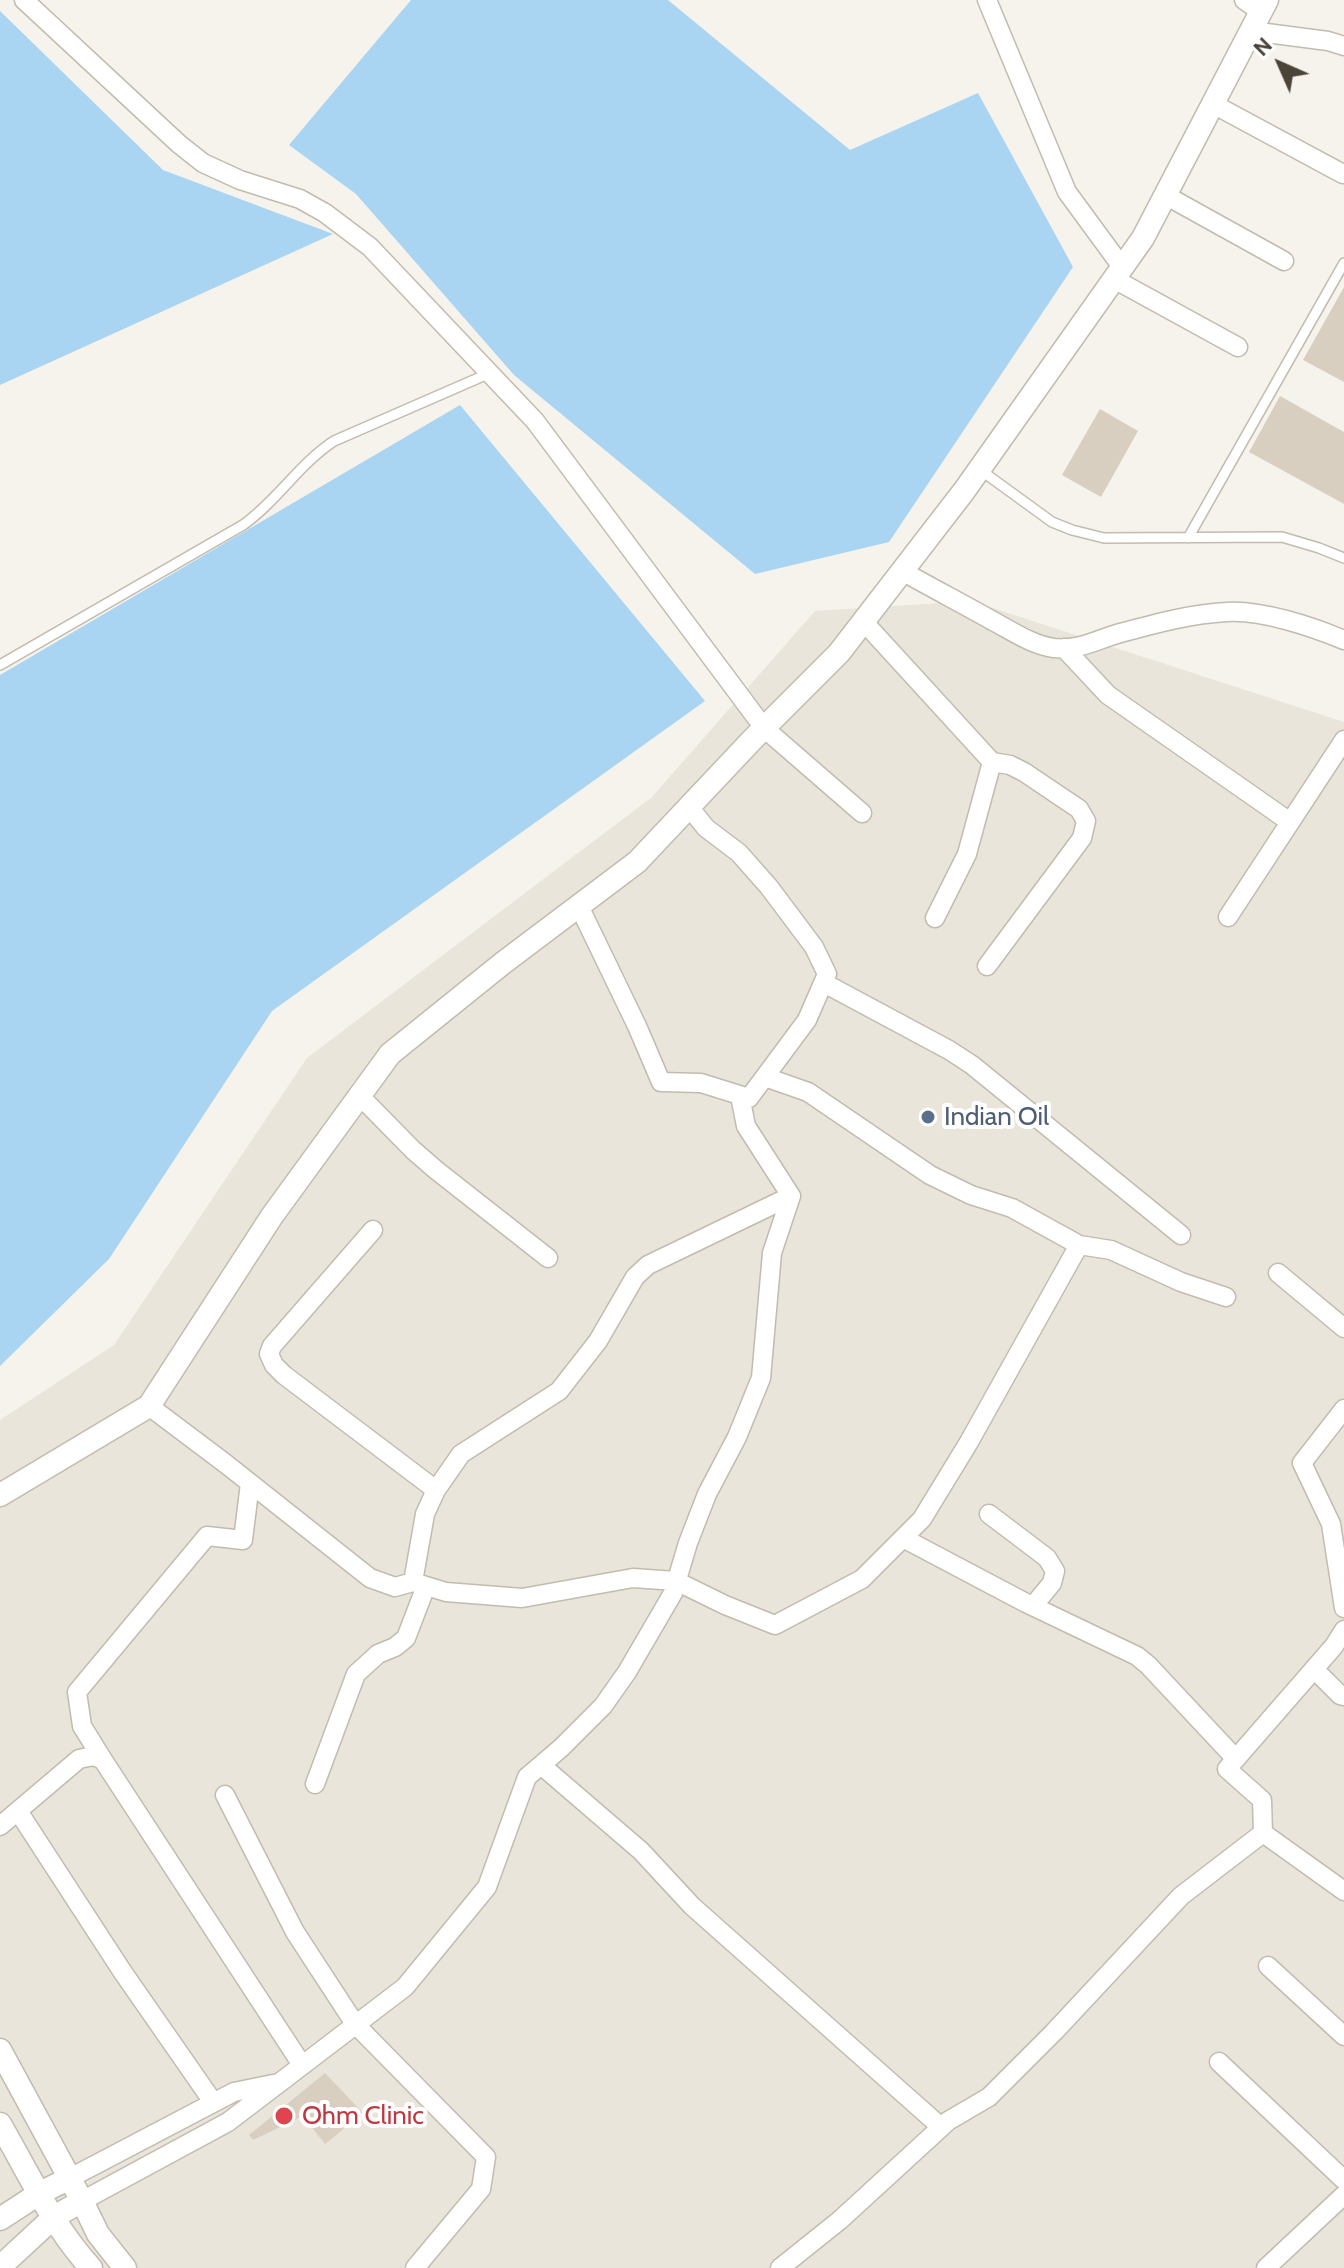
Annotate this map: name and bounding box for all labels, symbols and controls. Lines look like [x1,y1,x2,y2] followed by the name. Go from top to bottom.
[1240,24,1320,104] north arrow
[1248,32,1278,62] text: N
[944,1101,1049,1133] place label: Indian Oil
[919,1108,937,1126] marker: Indian Oil
[302,2100,424,2132] place label: Ohm Clinic
[273,2105,295,2127] marker: Ohm Clinic

